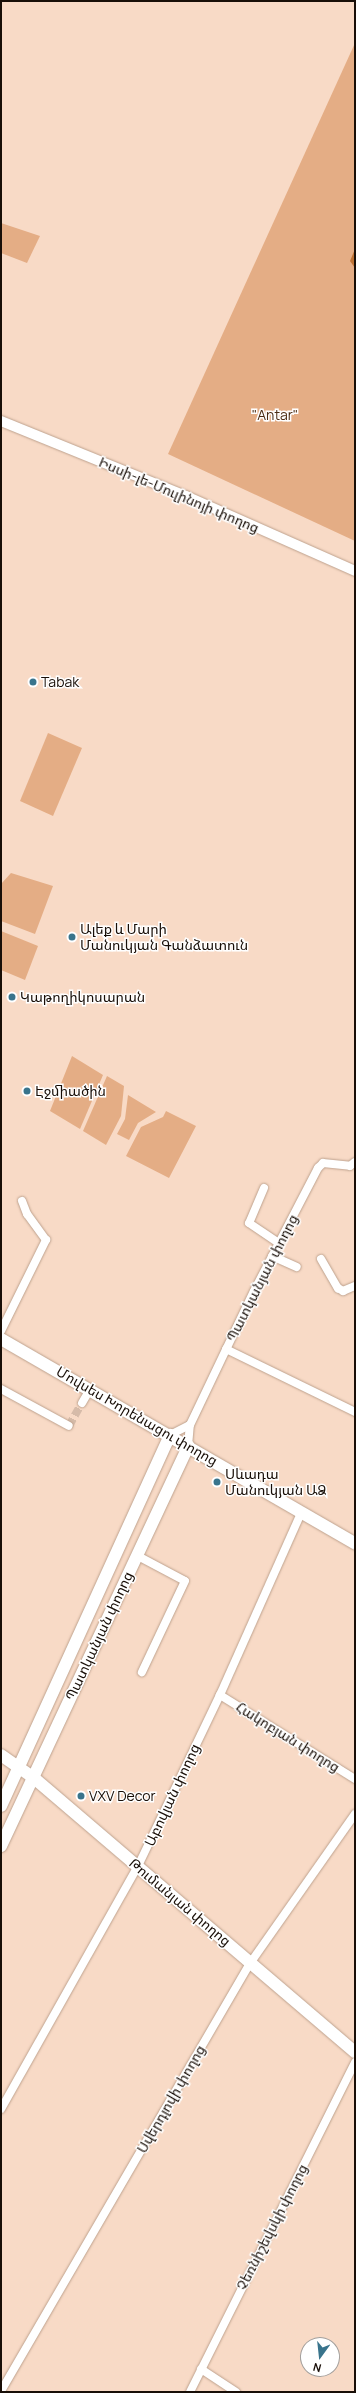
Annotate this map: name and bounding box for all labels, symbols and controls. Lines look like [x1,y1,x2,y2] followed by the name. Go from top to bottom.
[252,407,298,423] park label: "Antar"
[96,454,262,536] street label: Իսսի-լե-Մուլինոյի փողոց
[41,674,79,690] place label: Tabak
[28,677,38,687] marker: Tabak
[80,921,248,954] place label: Ալեք և Մարի Մանուկյան Գանձատուն
[67,932,77,942] marker: Ալեք և Մարի Մանուկյան Գանձատուն
[20,989,145,1005] place label: Կաթողիկոսարան
[7,992,17,1002] marker: Կաթողիկոսարան
[35,1083,106,1099] place label: Էջմիածին
[22,1086,32,1096] marker: Էջմիածին
[223,1212,301,1344] street label: Պատկանյան փողոց
[53,1363,221,1469] street label: Մովսես Խորենացու փողոց
[225,1466,327,1498] place label: Սևադա Մանուկյան ԱՁ
[212,1477,222,1487] marker: Սևադա Մանուկյան ԱՁ
[62,1569,136,1703] street label: Պատկանյան փողոց
[233,1698,343,1776] street label: Հակոբյան փողոց
[141,1741,203,1849] street label: Աբովյան փողոց
[89,1788,156,1804] place label: VXV Decor
[76,1791,86,1801] marker: VXV Decor
[126,1855,234,1949] street label: Թումանյան փողոց
[133,2042,209,2156] street label: Սվերդլովի փողոց
[233,2161,311,2293] street label: Չեռնիշեվսկի փողոց
[300,2337,340,2377] north arrow
[311,2360,323,2376] text: N

